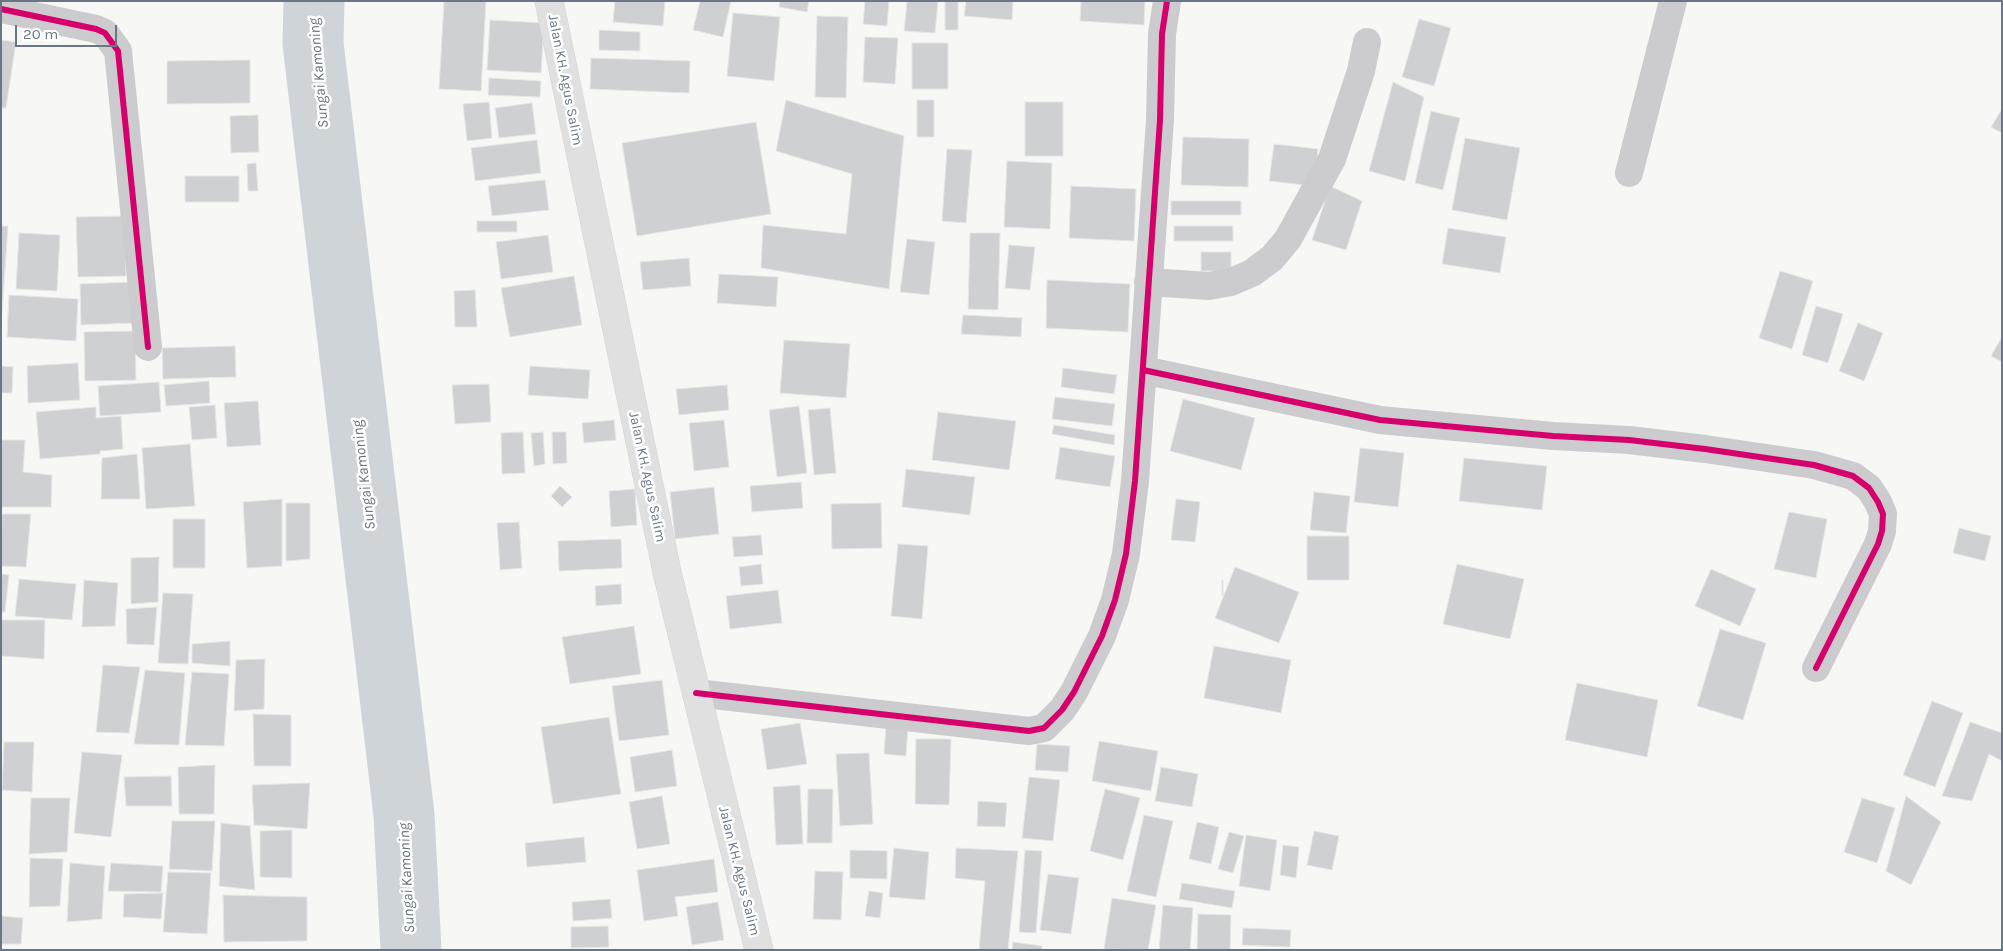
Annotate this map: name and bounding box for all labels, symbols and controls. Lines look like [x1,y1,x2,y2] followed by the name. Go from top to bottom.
[544,13,586,147] street label: Jalan KH. Agus Salim
[18,15,120,47] scale bar
[305,17,333,129] water label: Sungai Kamoning
[23,25,58,43] text: 20 m
[625,410,669,544] street label: Jalan KH. Agus Salim
[348,419,380,531] water label: Sungai Kamoning
[715,804,763,938] street label: Jalan KH. Agus Salim
[395,822,419,934] water label: Sungai Kamoning

